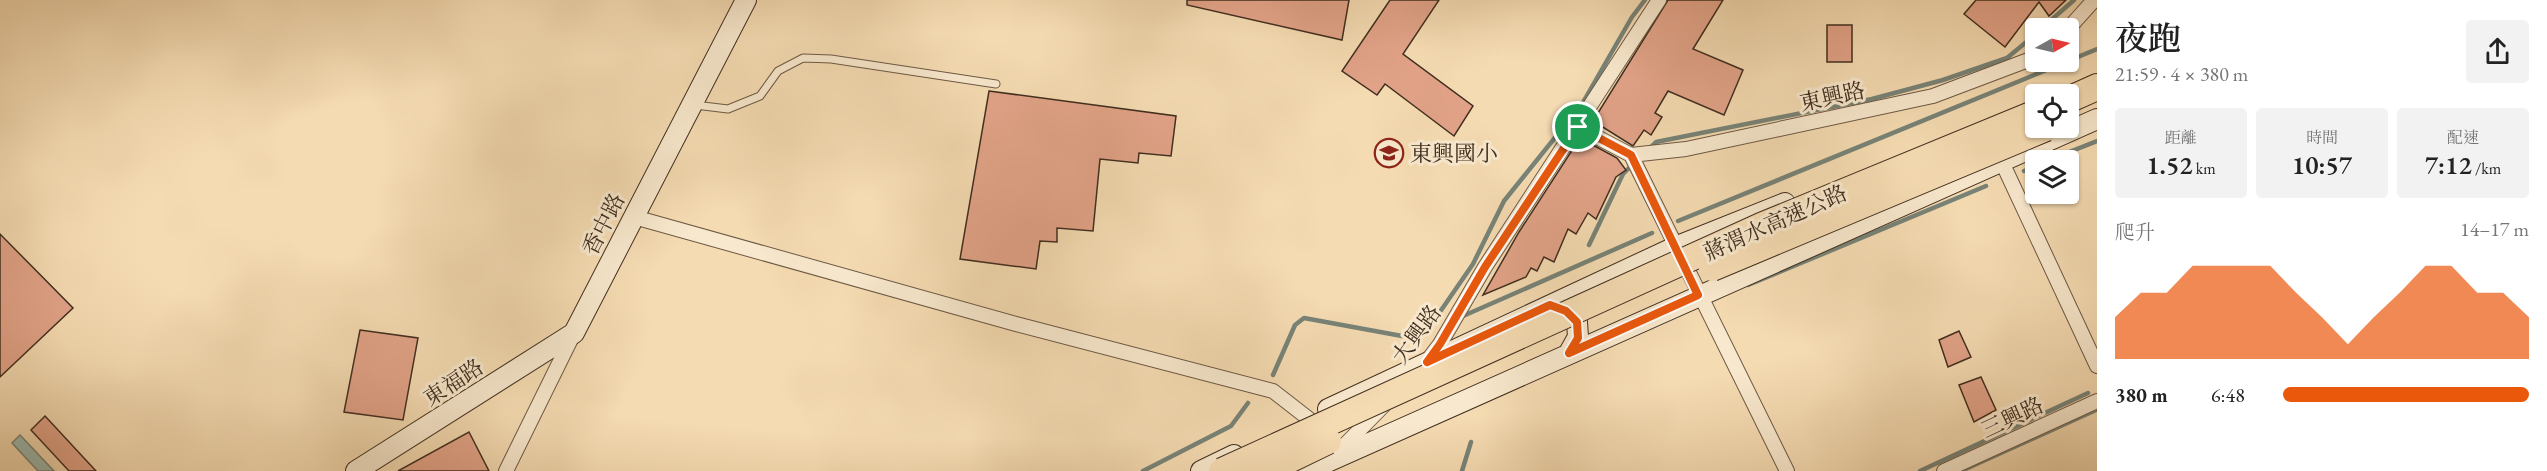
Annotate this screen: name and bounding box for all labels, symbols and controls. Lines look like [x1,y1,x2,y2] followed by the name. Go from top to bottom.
[2115,17,2181,60] text: 夜跑
[2025,18,2079,72] north arrow
[2025,18,2079,204] map controls
[2466,20,2529,83] button: share
[2115,61,2248,87] text: 21:59 · 4 × 380 m
[1797,75,1867,118] street label: 東興路
[2025,84,2079,138] button: locate
[1552,101,1603,152] pin
[1561,110,1594,143] icon: arrive
[2165,127,2197,148] text: 距離
[2306,127,2338,148] text: 時間
[2447,127,2479,148] text: 配速
[1373,137,1405,169] school or university icon: 東興國小
[1410,139,1498,168] place label: 東興國小
[2146,148,2193,182] text: 1.52
[2292,148,2352,182] text: 10:57
[2425,148,2472,182] text: 7:12
[2025,150,2079,204] button: layers
[2193,158,2216,179] text: km
[2472,158,2501,179] text: /km
[1699,178,1851,267] street label: 蔣渭水高速公路
[576,188,631,260] street label: 香中路
[2460,216,2529,242] text: 14–17 m
[2115,219,2155,245] text: 爬升
[1385,299,1448,370] street label: 大興路
[418,352,489,413] street label: 東福路
[2115,382,2168,408] text: 380 m
[2211,382,2245,408] text: 6:48
[1976,390,2048,445] street label: 三興路

